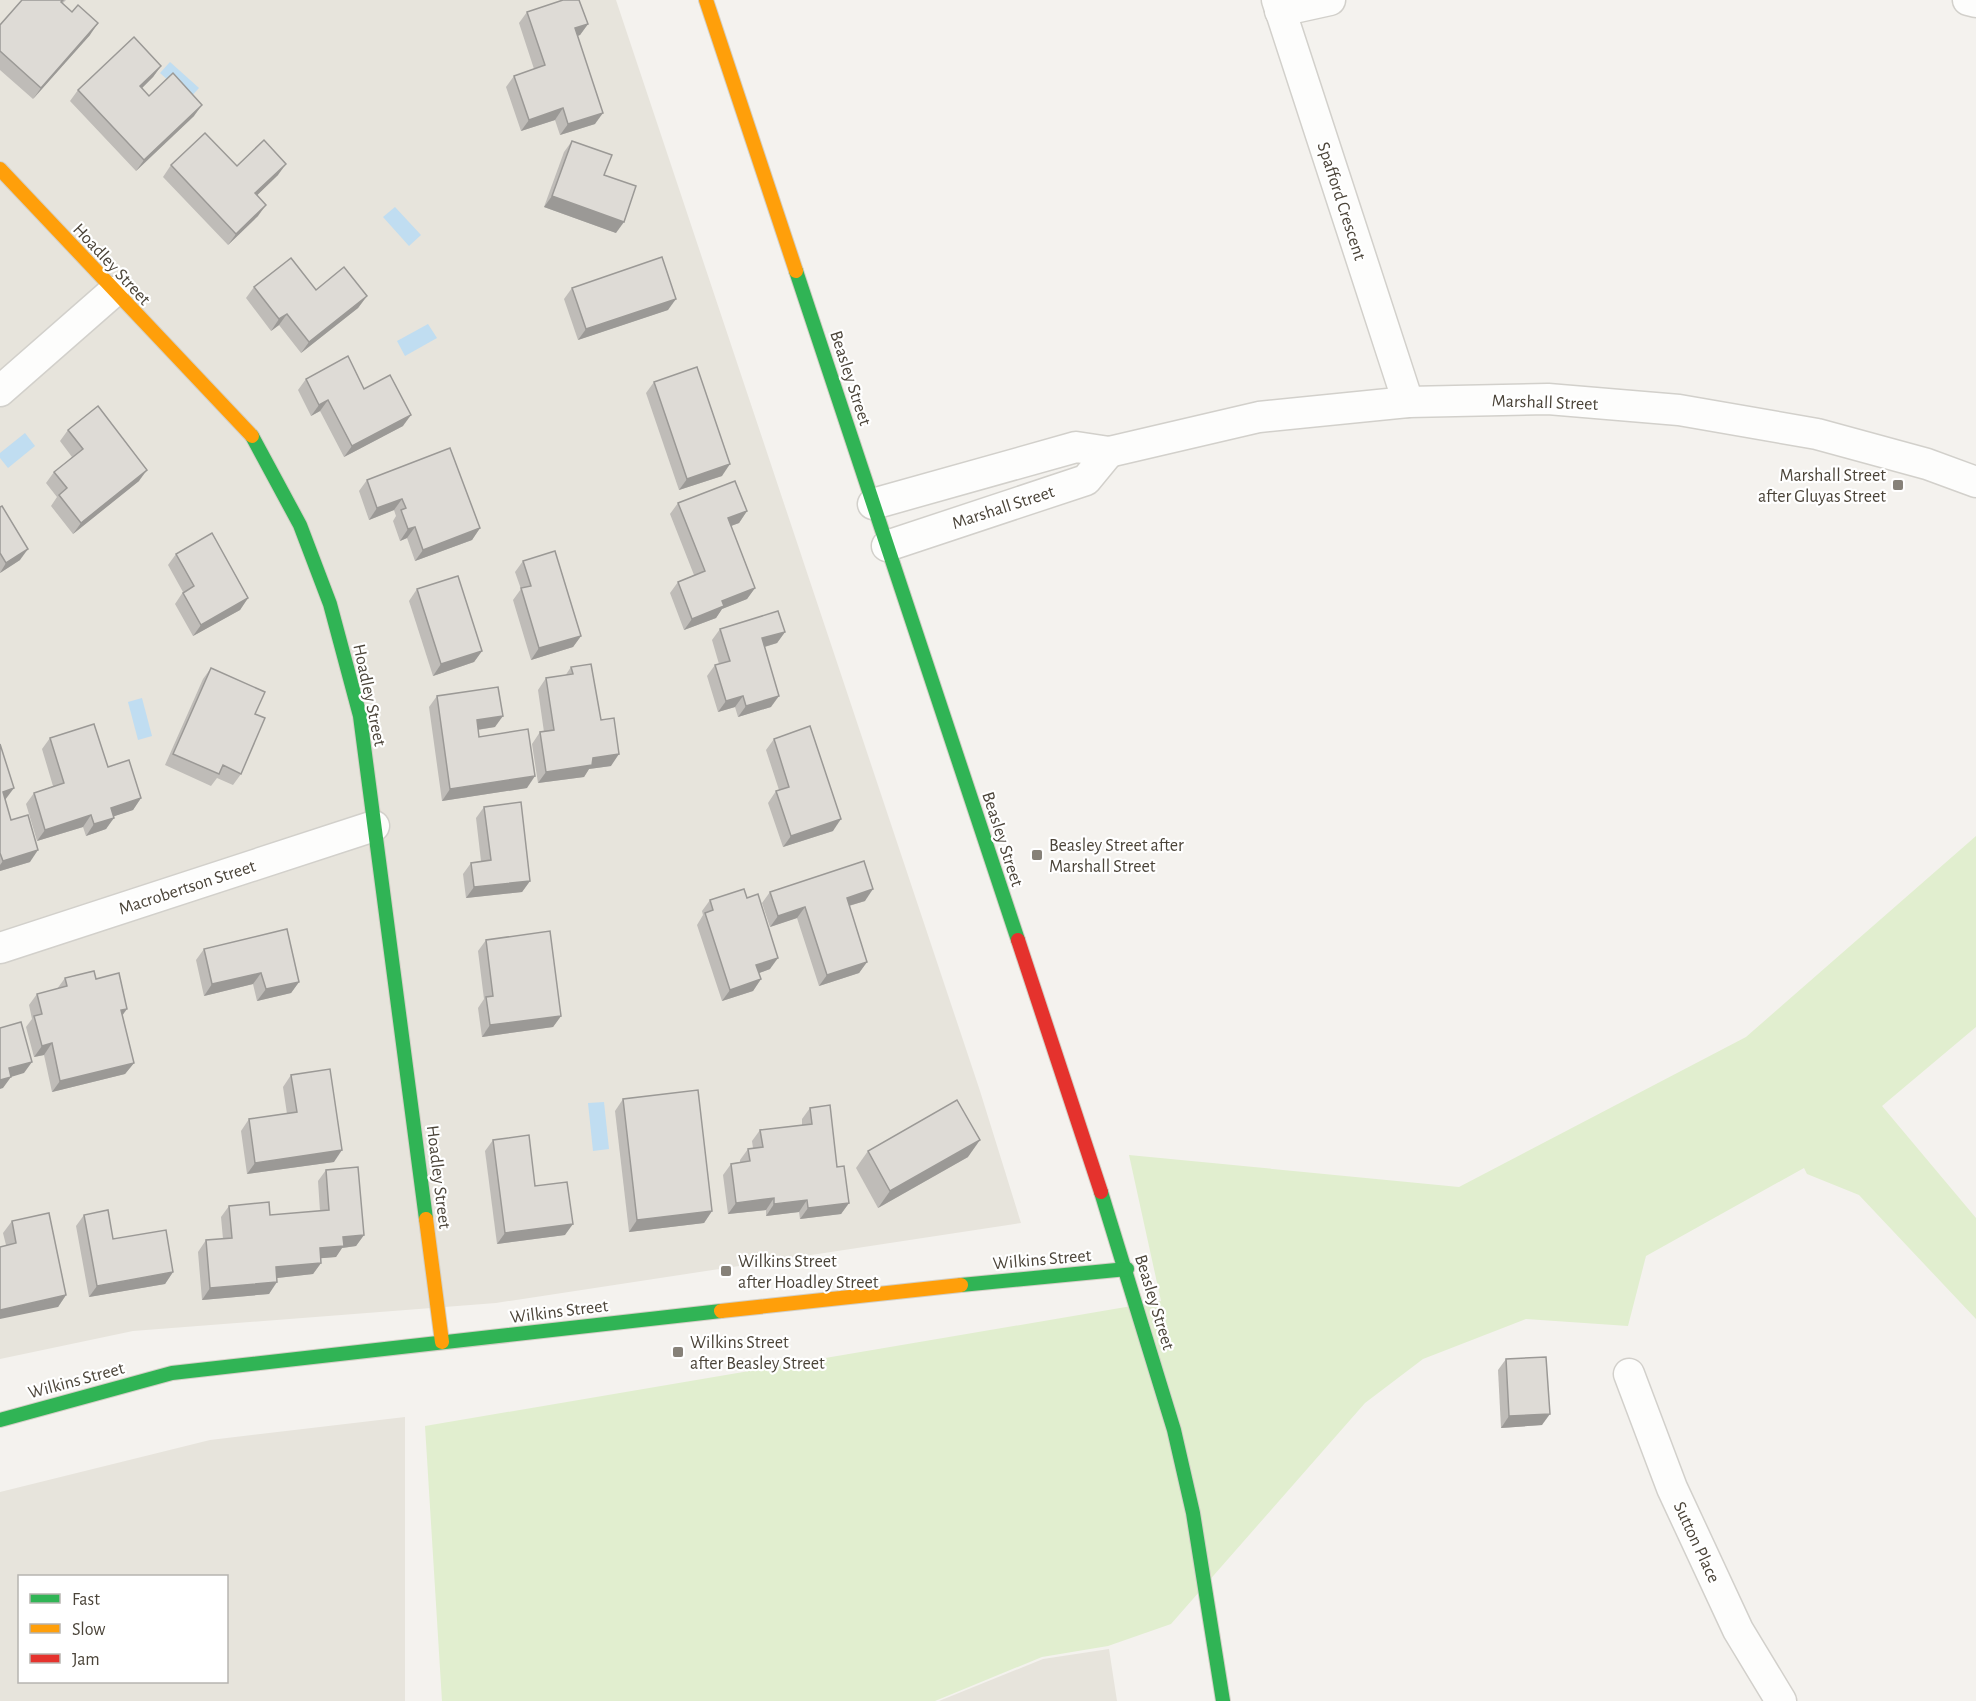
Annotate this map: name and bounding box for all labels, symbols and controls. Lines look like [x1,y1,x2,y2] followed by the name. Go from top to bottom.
[1313,140,1369,263] street label: Spafford Crescent
[69,220,154,309] street label: Hoadley Street
[826,329,874,428] street label: Beasley Street
[1491,392,1599,414] street label: Marshall Street
[1758,467,1886,506] place label: Marshall Street after Gluyas Street
[1891,478,1905,492] marker: Marshall Street after Gluyas Street
[950,483,1057,533] street label: Marshall Street
[349,642,389,748] street label: Hoadley Street
[978,790,1026,889] street label: Beasley Street
[1049,837,1184,876] place label: Beasley Street after Marshall Street
[1030,848,1044,862] marker: Beasley Street after Marshall Street
[117,857,258,919] street label: Macrobertson Street
[423,1124,453,1230] street label: Hoadley Street
[992,1247,1092,1273] street label: Wilkins Street
[738,1253,879,1292] place label: Wilkins Street after Hoadley Street
[1131,1253,1177,1352] street label: Beasley Street
[719,1264,733,1278] marker: Wilkins Street after Hoadley Street
[509,1297,609,1327] street label: Wilkins Street
[690,1334,825,1373] place label: Wilkins Street after Beasley Street
[671,1345,685,1359] marker: Wilkins Street after Beasley Street
[26,1359,127,1402] street label: Wilkins Street
[1670,1499,1723,1586] street label: Sutton Place
[18,1575,228,1683] legend
[72,1591,100,1609] text: Fast
[72,1621,105,1639] text: Slow
[72,1651,100,1669] text: Jam

